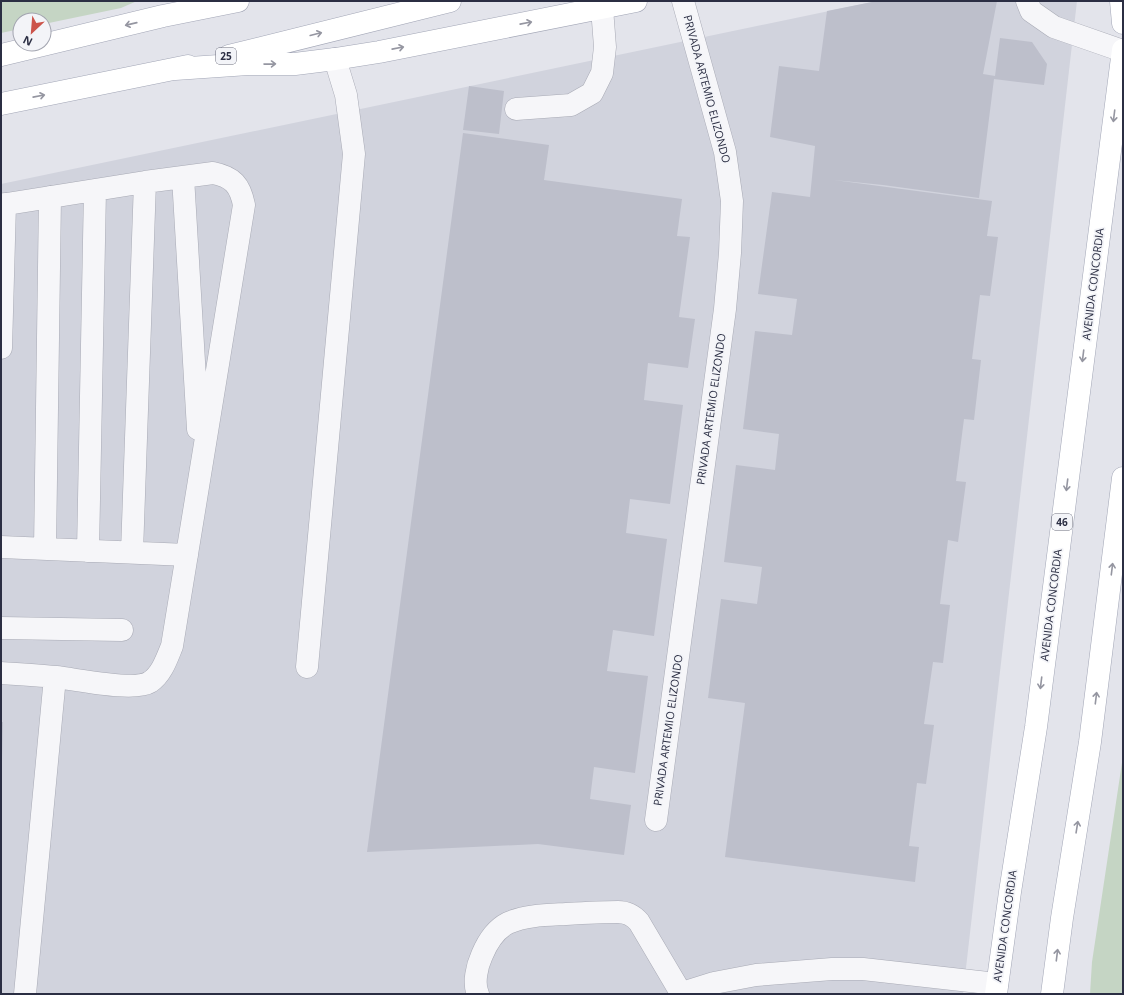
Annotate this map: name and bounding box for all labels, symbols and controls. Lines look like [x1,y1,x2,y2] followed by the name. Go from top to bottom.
[12,12,52,52] north arrow
[680,13,734,165] street label: PRIVADA ARTEMIO ELIZONDO
[519,18,532,26] one-way arrow
[125,21,138,28] one-way arrow
[309,30,322,37] one-way arrow
[20,33,35,50] text: N
[391,44,404,52] one-way arrow
[216,48,236,64] road number: 25
[263,60,276,68] one-way arrow
[32,92,45,100] one-way arrow
[1110,109,1118,122] one-way arrow
[1078,227,1107,341] street label: AVENIDA CONCORDIA
[692,332,729,486] street label: PRIVADA ARTEMIO ELIZONDO
[1079,349,1087,362] one-way arrow
[1063,478,1071,491] one-way arrow
[1052,514,1072,530] road number: 46
[1036,548,1065,662] street label: AVENIDA CONCORDIA
[1108,563,1116,576] one-way arrow
[649,653,686,807] street label: PRIVADA ARTEMIO ELIZONDO
[1038,676,1045,689] one-way arrow
[1092,692,1100,705] one-way arrow
[1073,821,1081,834] one-way arrow
[989,869,1020,983] street label: AVENIDA CONCORDIA
[1053,949,1061,962] one-way arrow

